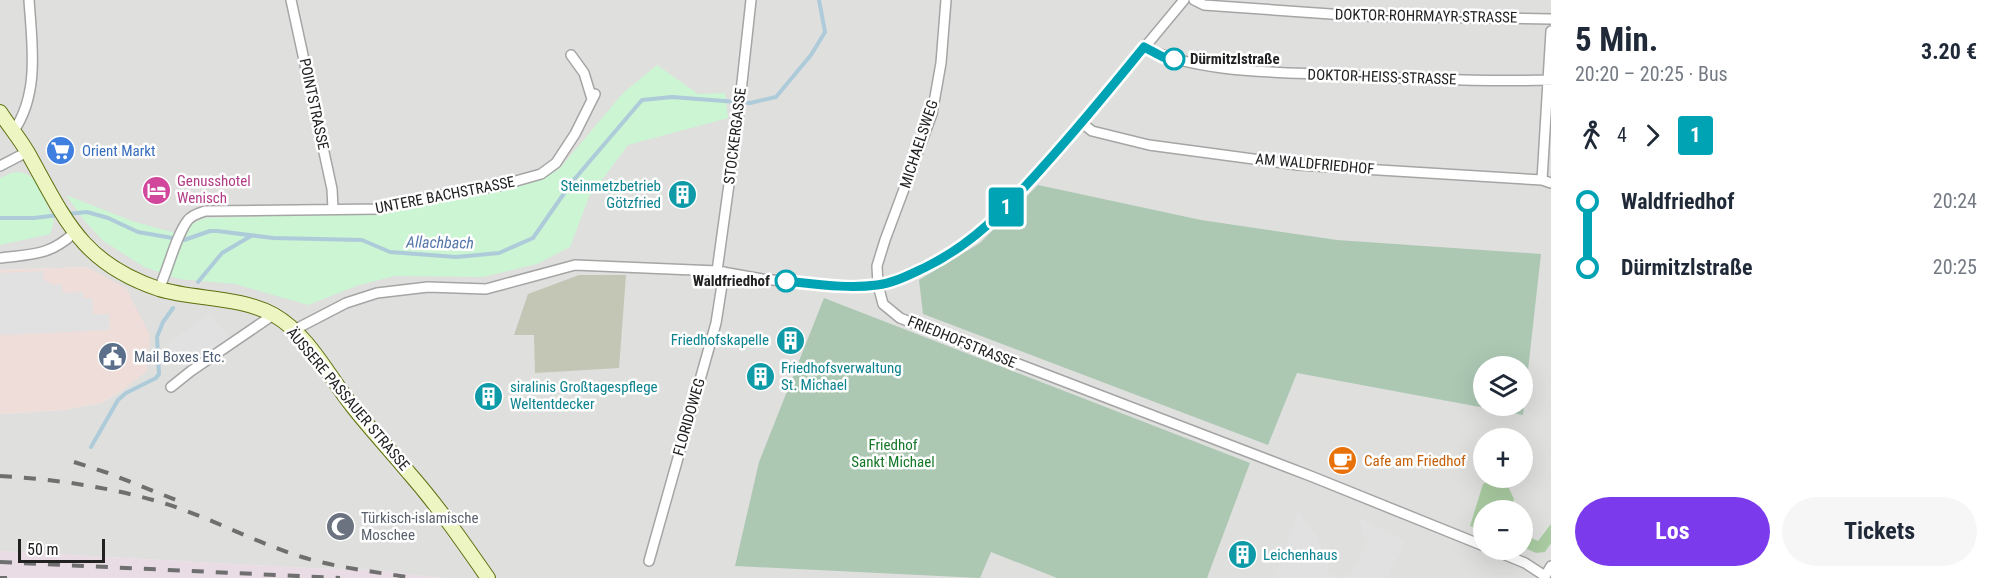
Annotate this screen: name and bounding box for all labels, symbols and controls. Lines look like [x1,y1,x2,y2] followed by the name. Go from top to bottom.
[1335,5,1517,27] street label: DOKTOR-ROHRMAYR-STRASSE
[1575,20,1658,59] text: 5 Min.
[1921,39,1977,64] text: 3.20 €
[1163,48,1185,70] marker: Dürmitzlstraße
[1190,50,1280,68] place label: Dürmitzlstraße
[296,57,332,151] street label: POINTSTRASSE
[1575,62,1728,86] text: 20:20 – 20:25 · Bus
[1307,65,1457,89] street label: DOKTOR-HEISS-STRASSE
[720,87,750,185] street label: STOCKERGASSE
[896,98,942,190] street label: MICHAELSWEG
[1575,119,1608,152] icon: walk
[1636,119,1669,152] icon: forward
[1617,123,1627,147] text: 4
[1690,123,1701,147] text: 1
[45,135,77,167] supermarket icon: Orient Markt
[82,142,156,160] place label: Orient Markt
[1255,150,1375,178] street label: AM WALDFRIEDHOF
[177,172,251,207] place label: Genusshotel Wenisch
[374,173,516,217] street label: UNTERE BACHSTRASSE
[140,174,172,206] hotel icon: Genusshotel Wenisch
[560,177,661,212] place label: Steinmetzbetrieb Götzfried
[666,179,698,211] building icon: Steinmetzbetrieb Götzfried
[986,188,1026,226] line badge: 1
[1621,189,1734,214] text: Waldfriedhof
[1933,189,1977,213] text: 20:24
[1001,195,1011,219] text: 1
[405,232,474,253] water label: Allachbach
[1621,255,1753,280] text: Dürmitzlstraße
[1933,255,1977,279] text: 20:25
[775,270,797,292] marker: Waldfriedhof
[693,272,770,290] place label: Waldfriedhof
[905,312,1019,372] street label: FRIEDHOFSTRASSE
[283,324,413,474] street label: ÄUSSERE PASSAUER STRASSE
[774,324,806,356] building icon: Friedhofskapelle
[671,331,769,349] place label: Friedhofskapelle
[97,341,129,373] public building icon: Mail Boxes Etc.
[134,348,225,366] place label: Mail Boxes Etc.
[1473,356,1533,560] map controls
[1473,356,1533,416] button: layers
[781,359,902,394] place label: Friedhofsverwaltung St. Michael
[744,361,776,393] building icon: Friedhofsverwaltung St. Michael
[669,376,709,458] street label: FLORIDOWEG
[510,378,658,413] place label: siralinis Großtagespflege Weltentdecker
[473,380,505,412] building icon: siralinis Großtagespflege Weltentdecker
[1473,428,1533,488] button: +
[851,436,935,471] park label: Friedhof Sankt Michael
[1327,445,1359,477] cafe icon: Cafe am Friedhof
[1364,452,1466,470] place label: Cafe am Friedhof
[1575,497,1770,566] button: Los
[1782,497,1977,566] button: Tickets
[1473,500,1533,560] button: −
[361,509,479,544] place label: Türkisch-islamische Moschee
[324,511,356,543] mosque icon: Türkisch-islamische Moschee
[18,536,105,564] scale bar
[1226,539,1258,571] building icon: Leichenhaus
[27,540,59,559] text: 50 m
[1263,546,1338,564] place label: Leichenhaus

